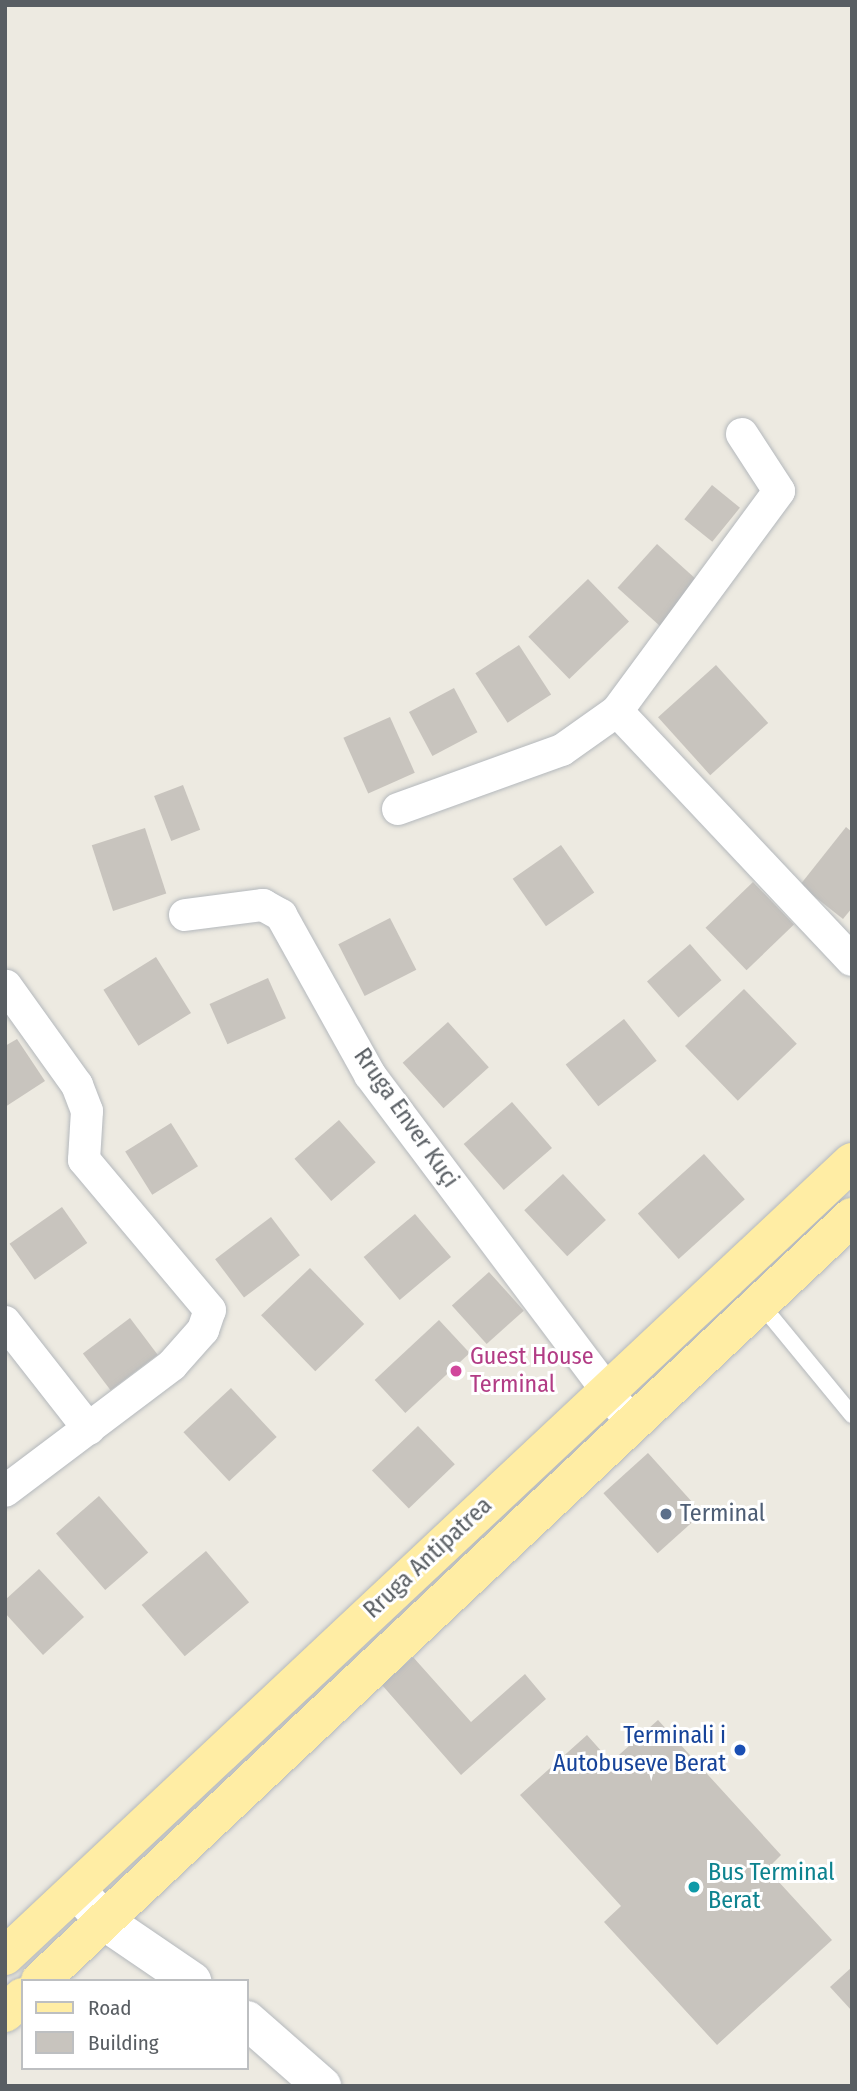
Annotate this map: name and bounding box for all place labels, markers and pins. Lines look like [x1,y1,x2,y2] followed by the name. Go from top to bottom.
[470,1343,594,1399] place label: Guest House Terminal
[448,1363,464,1379] marker: Guest House Terminal
[680,1500,765,1528] place label: Terminal
[658,1506,674,1522] marker: Terminal
[553,1722,726,1778] place label: Terminali i Autobuseve Berat
[732,1742,748,1758] marker: Terminali i Autobuseve Berat
[708,1859,835,1915] place label: Bus Terminal Berat
[686,1879,702,1895] marker: Bus Terminal Berat

